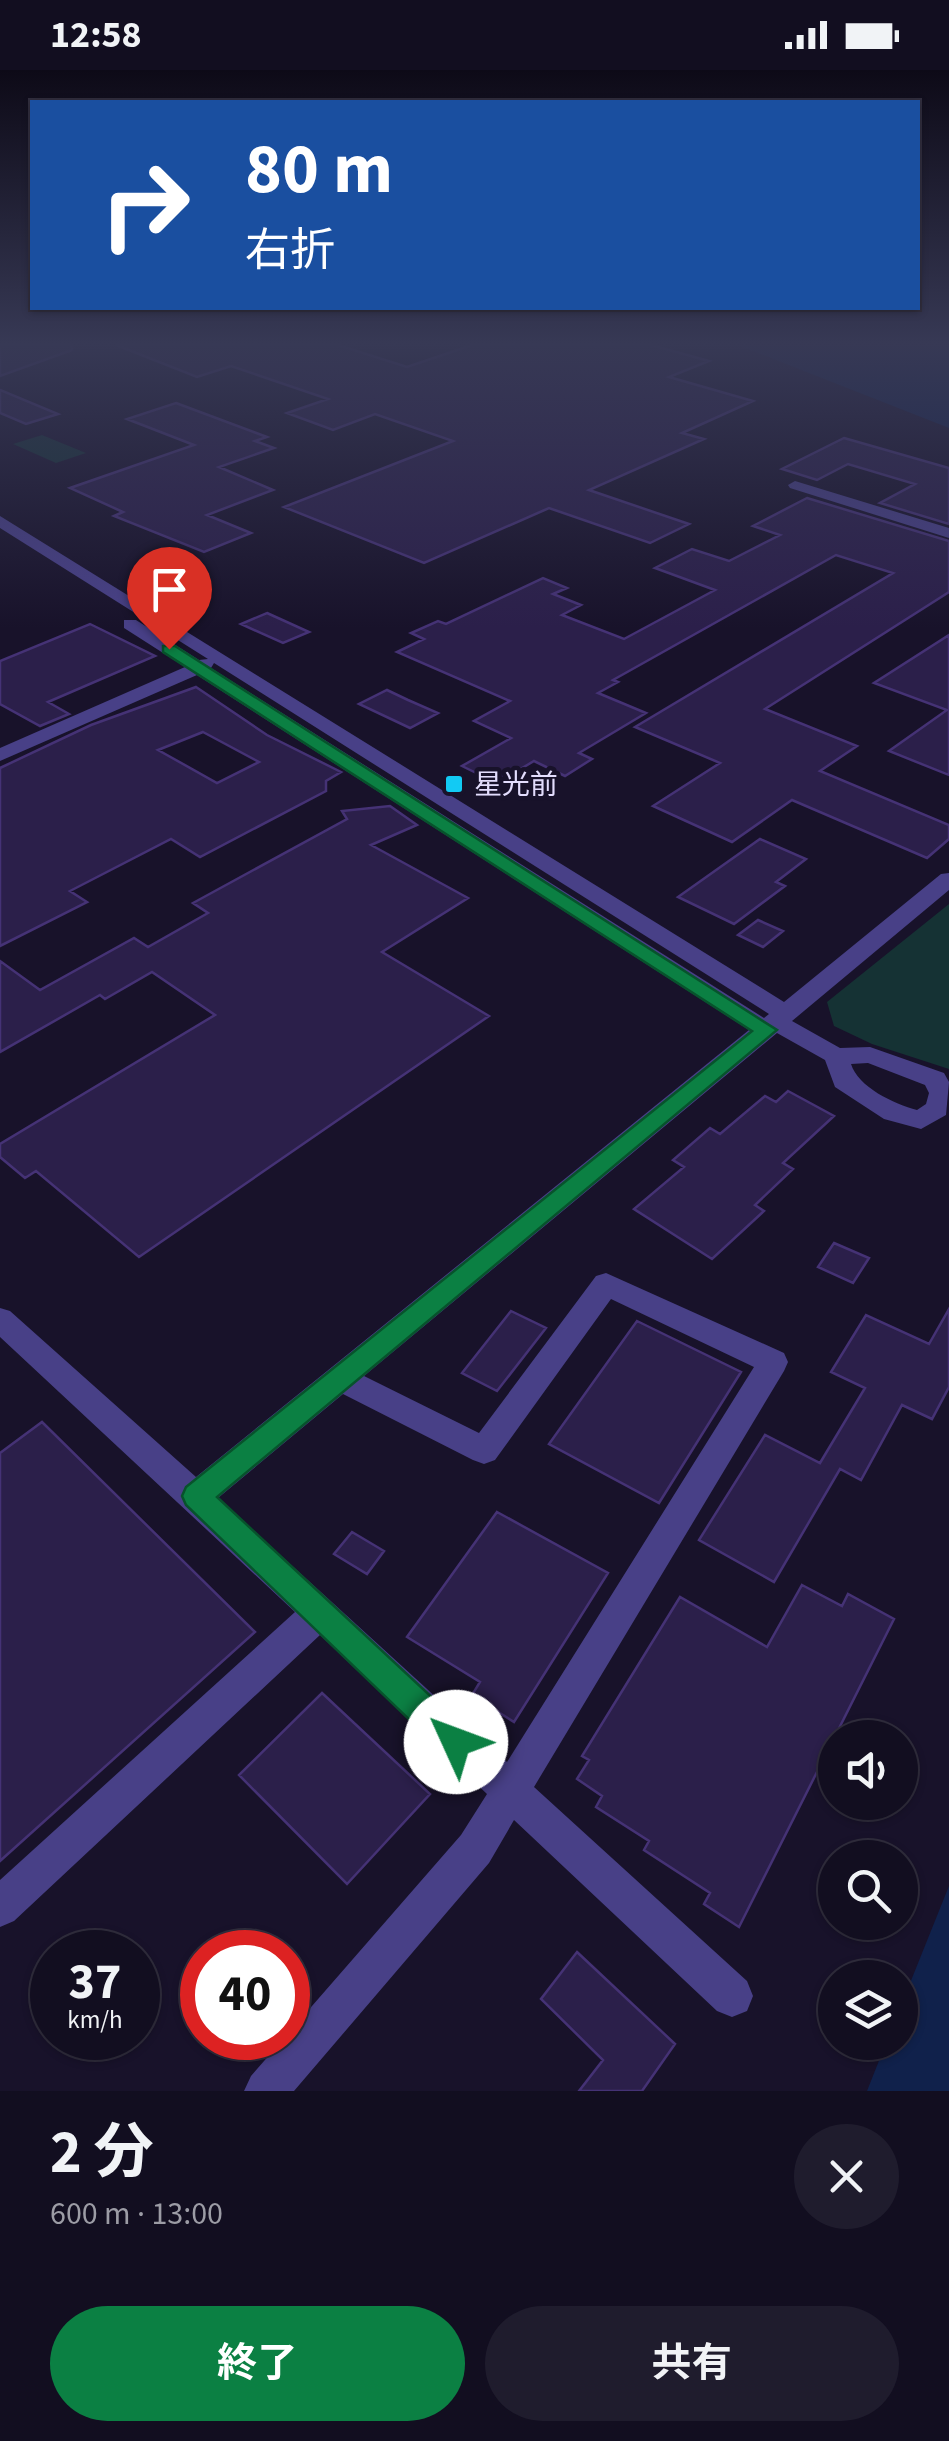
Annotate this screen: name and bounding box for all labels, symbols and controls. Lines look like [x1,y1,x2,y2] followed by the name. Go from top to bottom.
[50,8,142,62] text: 12:58
[245,120,393,220] text: 80 m
[80,140,210,270] icon: right
[245,219,335,283] text: 右折
[127,547,212,650] pin
[142,562,197,617] icon: arrive
[474,765,558,805] place label: 星光前
[443,773,465,795] marker: 星光前
[404,1690,508,1794] position arrow
[818,1720,918,2060] map controls
[818,1720,918,1820] button: sound
[818,1840,918,1940] button: search
[180,1930,310,2060] speed limit sign: 40
[69,1947,121,2018] text: 37
[818,1960,918,2060] button: layers
[67,2002,123,2038] text: km/h
[50,2111,154,2196] text: 2 分
[794,2124,899,2229] button: close
[50,2191,223,2237] text: 600 m · 13:00
[50,2306,465,2421] button: 終了
[485,2306,899,2421] button: 共有

